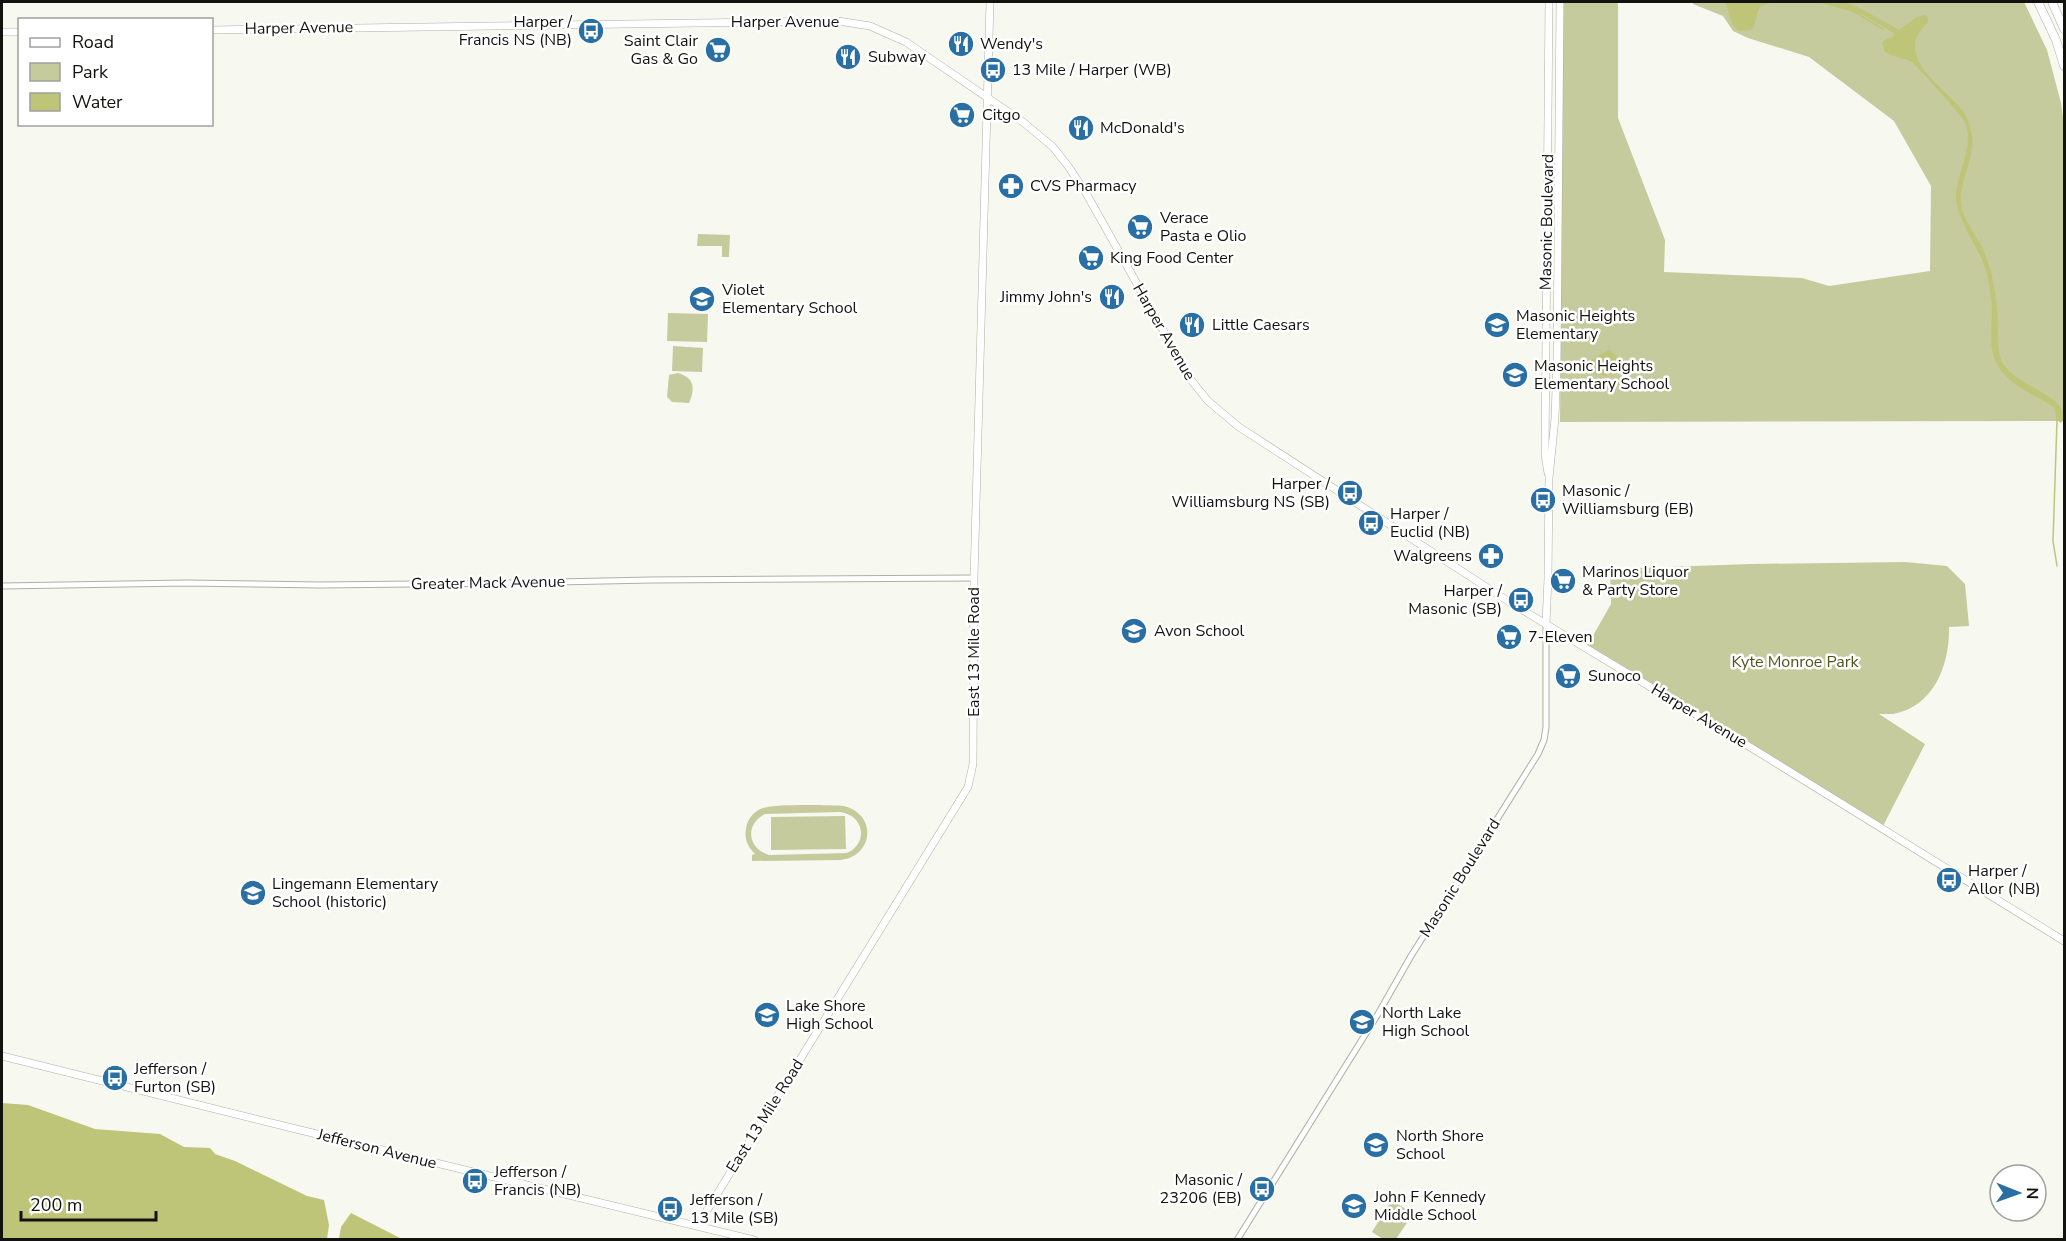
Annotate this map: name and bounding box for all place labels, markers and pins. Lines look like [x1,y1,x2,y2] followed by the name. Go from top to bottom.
[459,11,572,51] place label: Harper / Francis NS (NB)
[576,16,606,46] bus stop icon: Harper / Francis NS (NB)
[946,29,976,59] restaurant icon: Wendy's
[624,30,698,70] place label: Saint Clair Gas & Go
[980,33,1043,55] place label: Wendy's
[703,35,733,65] supermarket icon: Saint Clair Gas & Go
[833,42,863,72] restaurant icon: Subway
[868,46,927,68] place label: Subway
[978,55,1008,85] bus stop icon: 13 Mile / Harper (WB)
[1012,59,1172,81] place label: 13 Mile / Harper (WB)
[947,100,977,130] supermarket icon: Citgo
[982,104,1020,126] place label: Citgo
[1066,113,1096,143] restaurant icon: McDonald's
[1100,117,1185,139] place label: McDonald's
[996,171,1026,201] pharmacy icon: CVS Pharmacy
[1030,175,1137,197] place label: CVS Pharmacy
[1159,207,1246,247] place label: Verace Pasta e Olio
[1125,212,1155,242] supermarket icon: Verace Pasta e Olio
[1076,243,1106,273] supermarket icon: King Food Center
[1110,247,1234,269] place label: King Food Center
[721,279,858,319] place label: Violet Elementary School
[1097,282,1127,312] restaurant icon: Jimmy John's
[687,284,717,314] school or university icon: Violet Elementary School
[999,286,1092,308] place label: Jimmy John's
[1516,305,1635,345] place label: Masonic Heights Elementary
[1177,310,1207,340] restaurant icon: Little Caesars
[1482,310,1512,340] school or university icon: Masonic Heights Elementary
[1212,314,1310,336] place label: Little Caesars
[1534,355,1670,395] place label: Masonic Heights Elementary School
[1500,360,1530,390] school or university icon: Masonic Heights Elementary School
[1172,473,1330,513] place label: Harper / Williamsburg NS (SB)
[1335,478,1365,508] bus stop icon: Harper / Williamsburg NS (SB)
[1562,480,1694,520] place label: Masonic / Williamsburg (EB)
[1528,485,1558,515] bus stop icon: Masonic / Williamsburg (EB)
[1390,503,1470,543] place label: Harper / Euclid (NB)
[1356,508,1386,538] bus stop icon: Harper / Euclid (NB)
[1476,541,1506,571] pharmacy icon: Walgreens
[1393,545,1472,567] place label: Walgreens
[1582,561,1689,601] place label: Marinos Liquor & Party Store
[1548,566,1578,596] supermarket icon: Marinos Liquor & Party Store
[1408,580,1502,620] place label: Harper / Masonic (SB)
[1506,585,1536,615] bus stop icon: Harper / Masonic (SB)
[1119,616,1149,646] school or university icon: Avon School
[1154,620,1245,642] place label: Avon School
[1494,622,1524,652] supermarket icon: 7-Eleven
[1528,626,1593,648] place label: 7-Eleven
[1553,661,1583,691] supermarket icon: Sunoco
[1588,665,1641,687] place label: Sunoco
[1968,860,2041,900] place label: Harper / Allor (NB)
[1934,865,1964,895] bus stop icon: Harper / Allor (NB)
[272,873,439,913] place label: Lingemann Elementary School (historic)
[238,878,268,908] school or university icon: Lingemann Elementary School (historic)
[786,995,874,1035] place label: Lake Shore High School
[752,1000,782,1030] school or university icon: Lake Shore High School
[1382,1002,1470,1042] place label: North Lake High School
[1347,1007,1377,1037] school or university icon: North Lake High School
[133,1058,216,1098] place label: Jefferson / Furton (SB)
[100,1063,130,1093] bus stop icon: Jefferson / Furton (SB)
[1396,1125,1484,1165] place label: North Shore School
[1361,1130,1391,1160] school or university icon: North Shore School
[493,1161,582,1201] place label: Jefferson / Francis (NB)
[460,1166,490,1196] bus stop icon: Jefferson / Francis (NB)
[1160,1169,1242,1209] place label: Masonic / 23206 (EB)
[1247,1174,1277,1204] bus stop icon: Masonic / 23206 (EB)
[1373,1186,1487,1226] place label: John F Kennedy Middle School
[689,1189,779,1229] place label: Jefferson / 13 Mile (SB)
[1339,1191,1369,1221] school or university icon: John F Kennedy Middle School
[655,1194,685,1224] bus stop icon: Jefferson / 13 Mile (SB)

